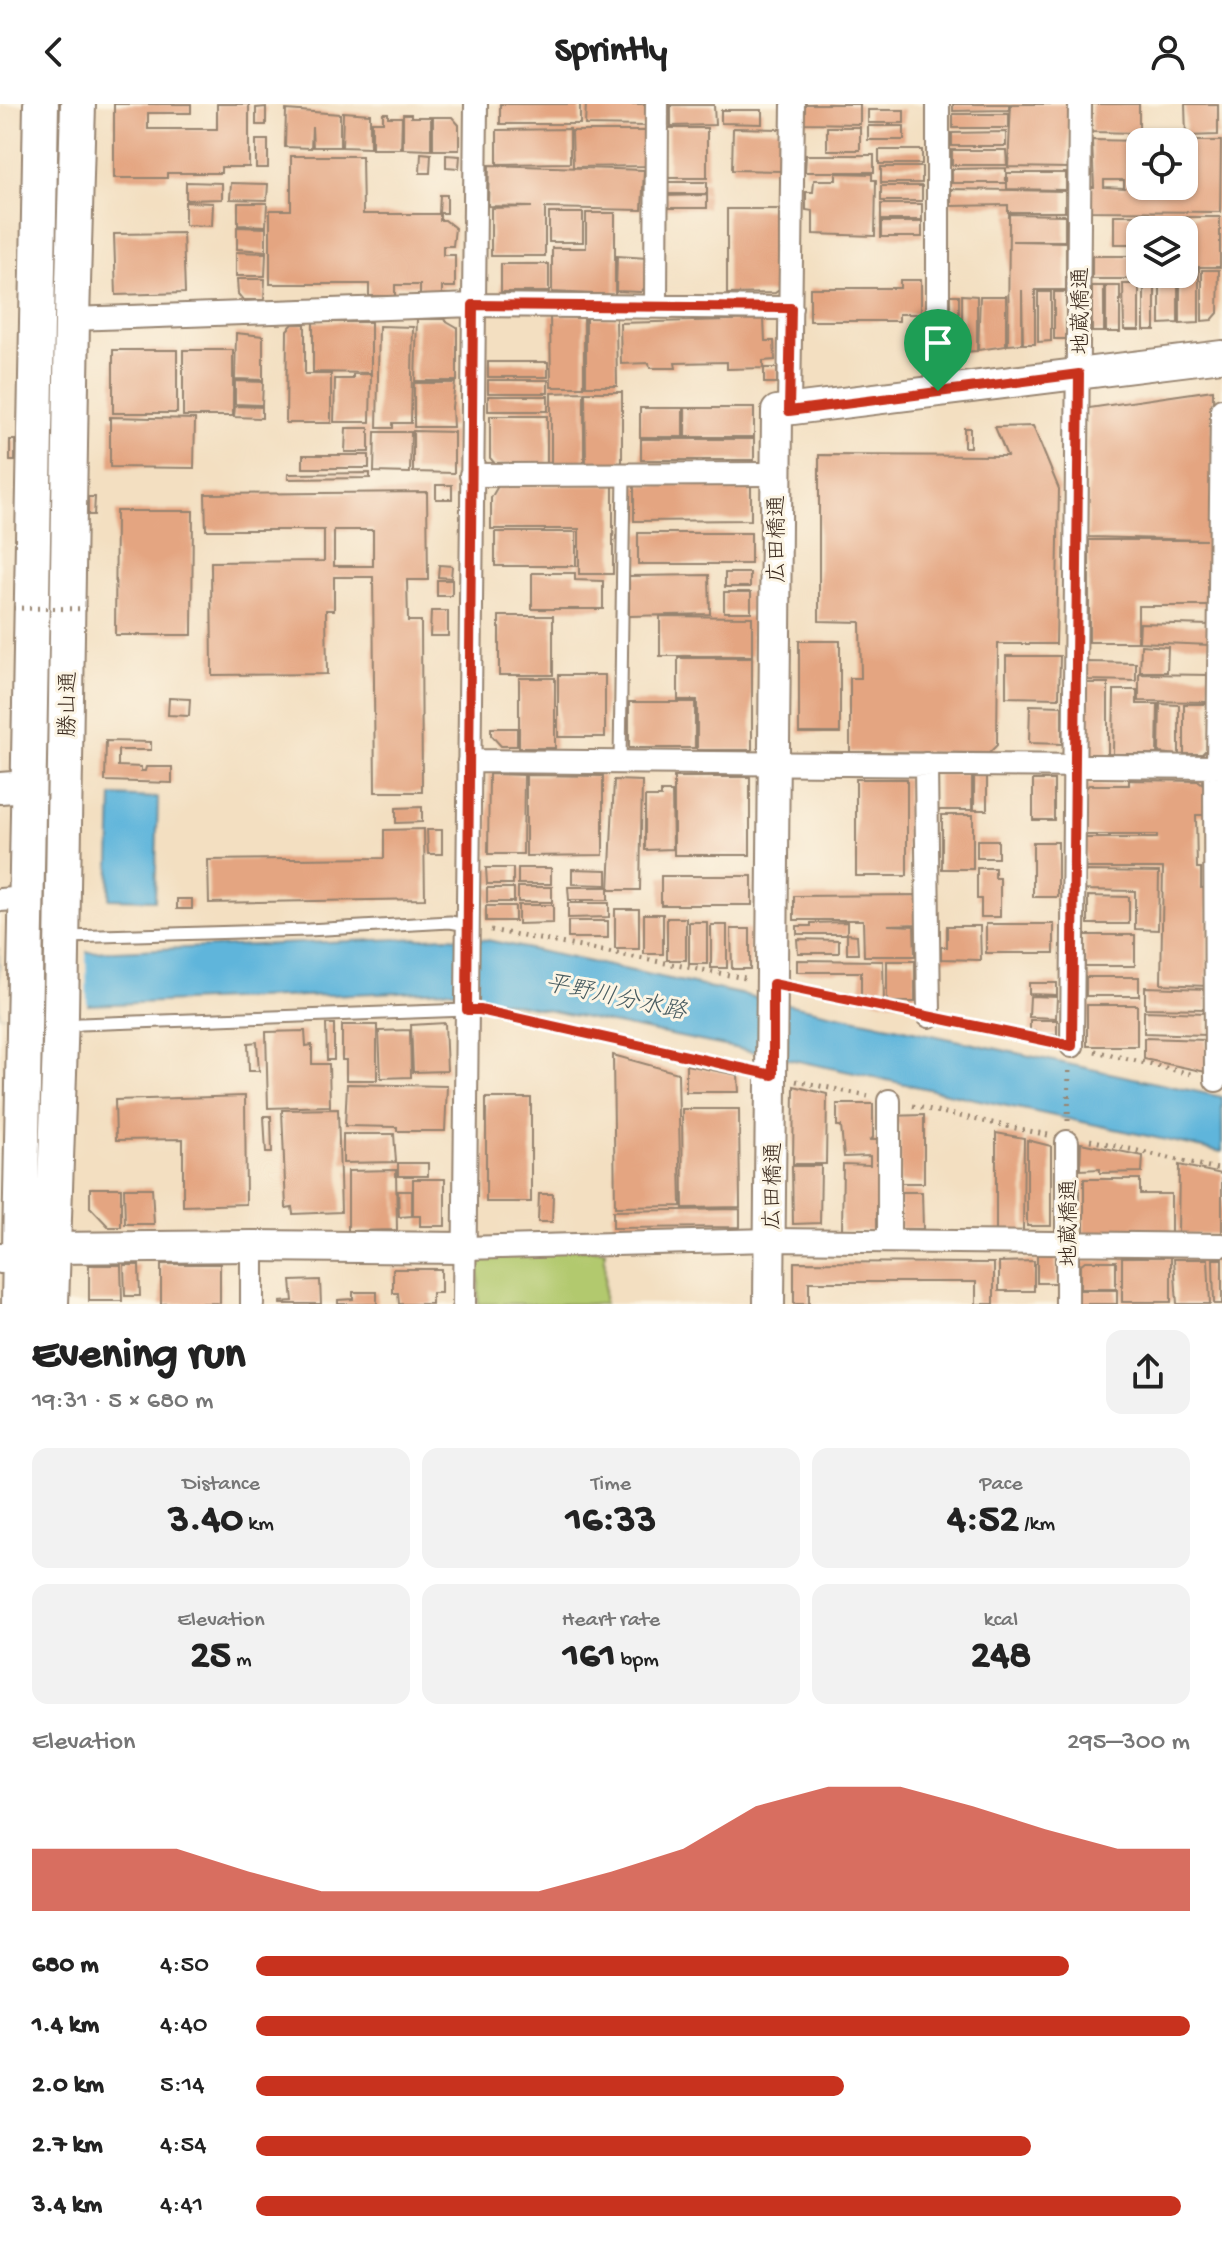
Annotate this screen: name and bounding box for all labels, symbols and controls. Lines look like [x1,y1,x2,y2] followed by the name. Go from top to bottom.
[32,30,76,74] icon: back
[1146,30,1190,74] icon: person
[555,31,667,74] text: Sprintly
[1126,128,1198,288] map controls
[1126,128,1198,200] button: locate
[1126,216,1198,288] button: layers
[1069,267,1096,355] street label: 地蔵橋通
[904,309,972,391] pin
[916,321,960,365] icon: arrive
[765,495,792,583] street label: 広田橋通
[55,671,84,737] street label: 勝山通
[542,969,691,1029] water label: 平野川分水路
[760,1142,789,1230] street label: 広田橋通
[1057,1179,1084,1267] street label: 地蔵橋通
[1106,1330,1190,1414] button: share
[32,1331,245,1383] text: Evening run
[32,1387,214,1418] text: 19:31 · 5 × 680 m
[182,1472,260,1498] text: Distance
[591,1472,631,1498] text: Time
[979,1472,1023,1498] text: Pace
[168,1498,243,1545] text: 3.40
[566,1498,656,1545] text: 16:33
[947,1498,1019,1545] text: 4:52
[243,1512,274,1538] text: km
[1019,1512,1055,1538] text: /km
[177,1608,265,1634] text: Elevation
[562,1608,660,1634] text: Heart rate
[984,1608,1018,1634] text: kcal
[190,1634,231,1681] text: 25
[563,1634,616,1681] text: 161
[971,1634,1031,1681] text: 248
[231,1648,252,1674] text: m
[616,1648,659,1674] text: bpm
[32,1728,135,1759] text: Elevation
[1067,1728,1190,1759] text: 295–300 m
[32,1951,99,1982] text: 680 m
[160,1951,209,1982] text: 4:50
[32,2011,99,2042] text: 1.4 km
[160,2011,208,2042] text: 4:40
[32,2071,104,2102] text: 2.0 km
[160,2071,205,2102] text: 5:14
[32,2131,103,2162] text: 2.7 km
[160,2131,206,2162] text: 4:54
[32,2191,102,2222] text: 3.4 km
[160,2191,203,2222] text: 4:41

